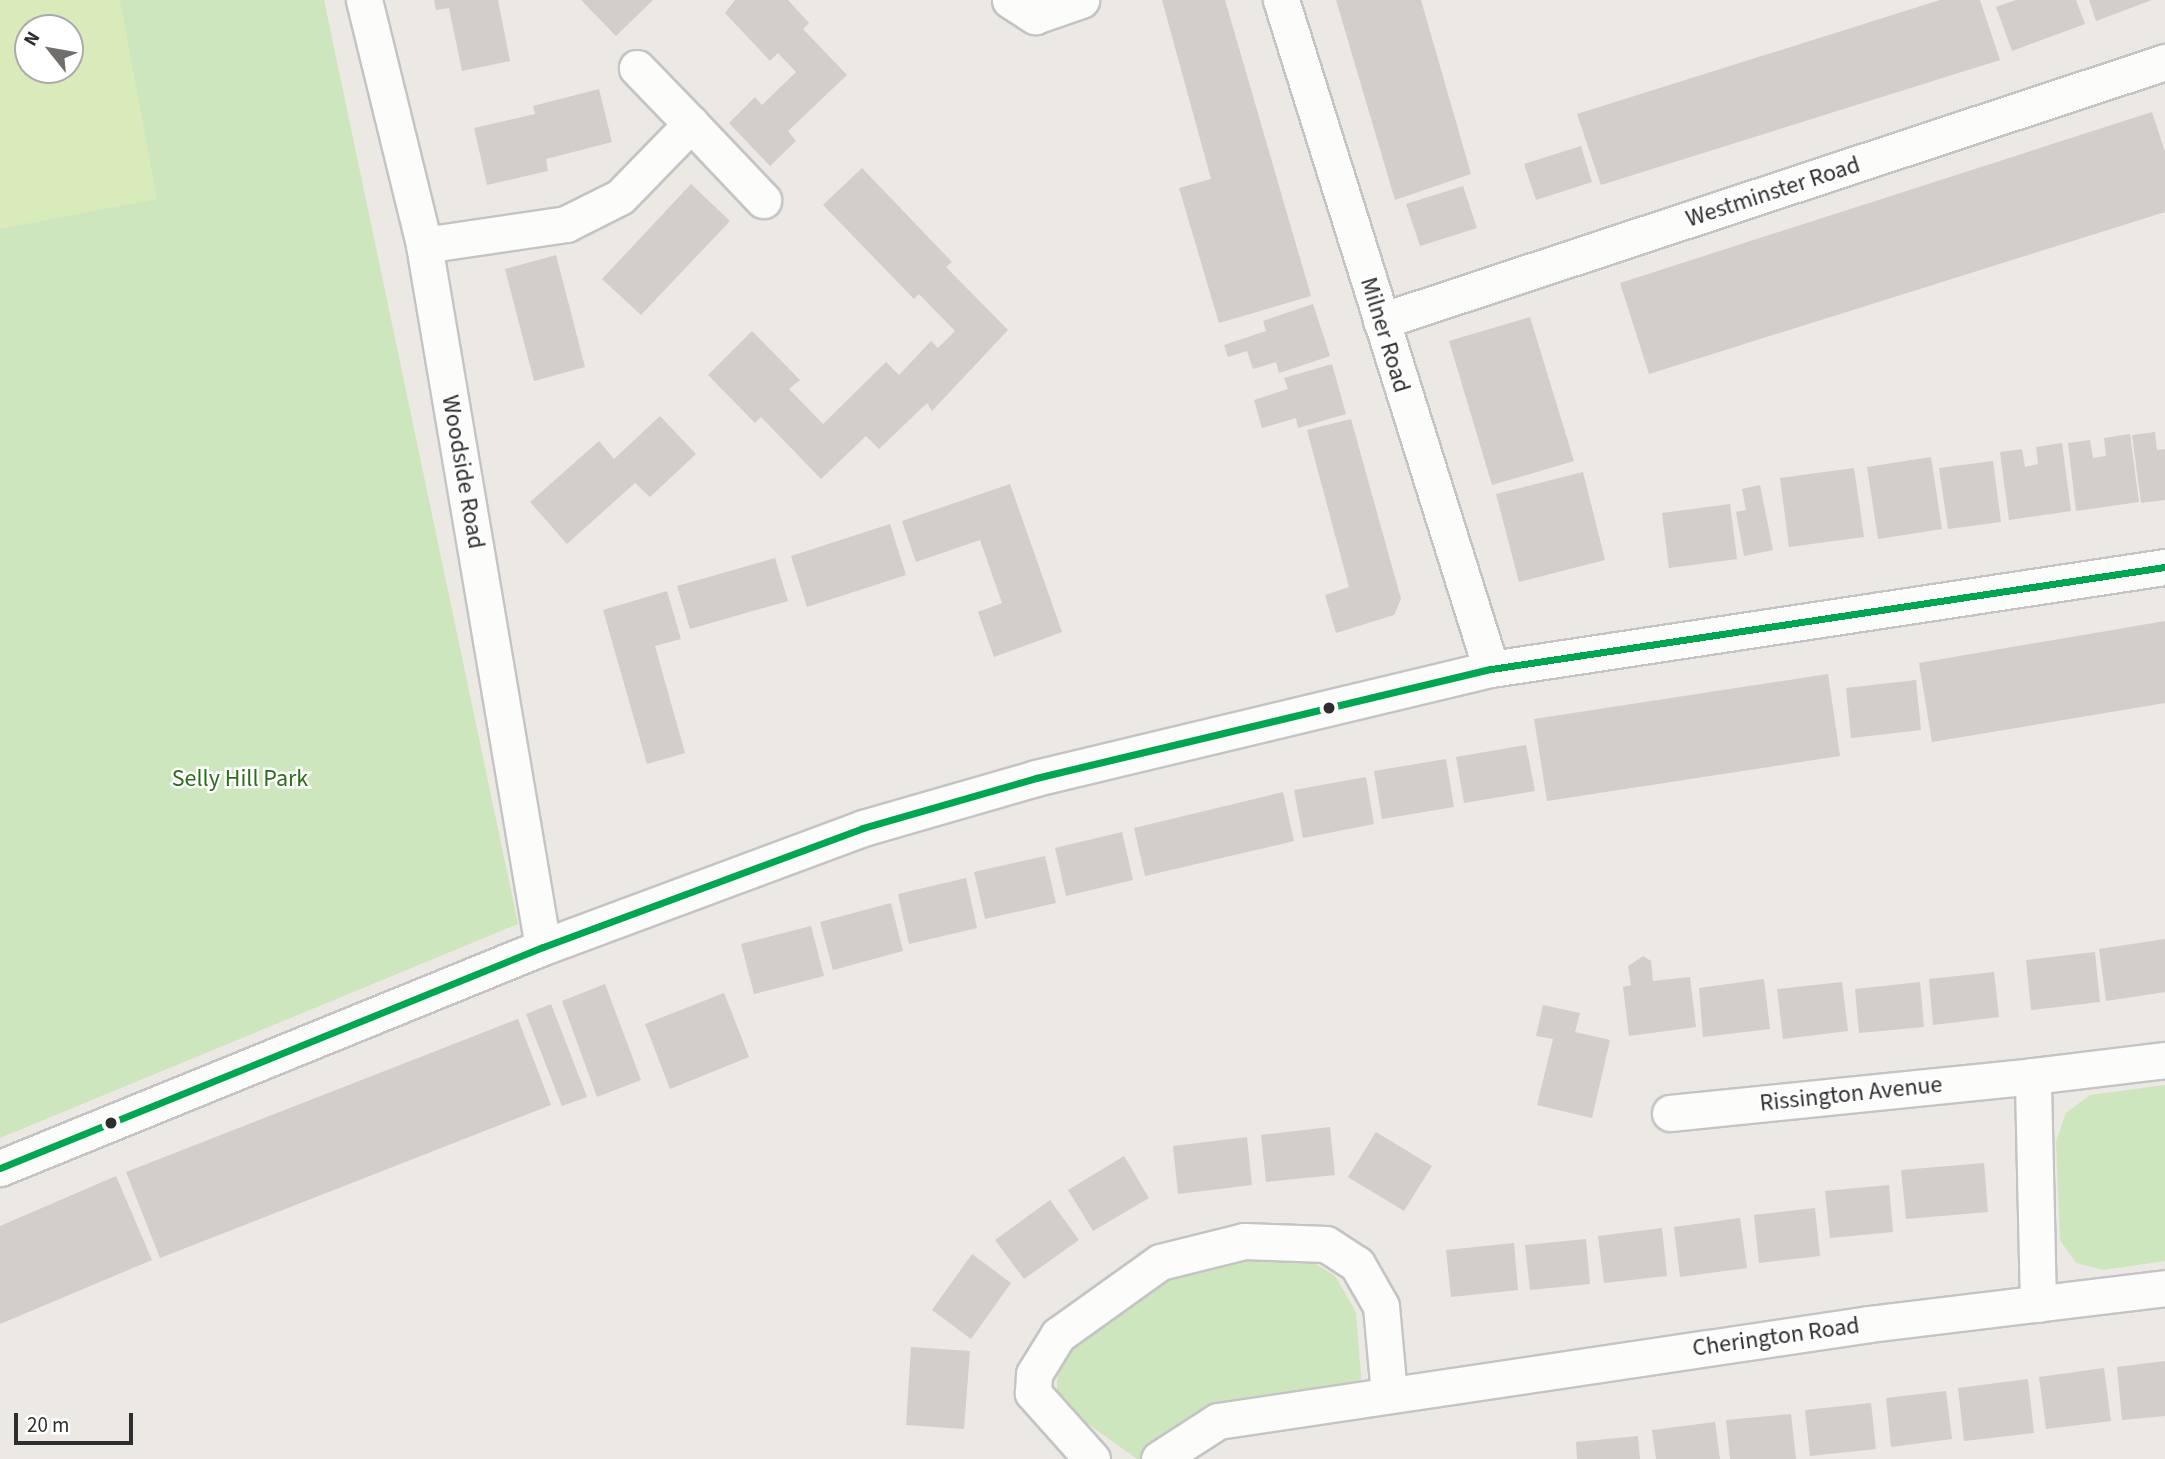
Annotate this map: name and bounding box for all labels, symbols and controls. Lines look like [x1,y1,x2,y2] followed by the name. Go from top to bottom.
[14,14,84,84] north arrow
[17,27,47,51] text: N
[1682,150,1864,234] street label: Westminster Road
[1354,274,1416,396] street label: Milner Road
[435,393,491,551] street label: Woodside Road
[1322,701,1336,715] unlabelled marker
[172,765,308,793] park label: Selly Hill Park
[1758,1070,1944,1118] street label: Rissington Avenue
[104,1116,118,1130] unlabelled marker
[1691,1311,1861,1363] street label: Cherington Road
[18,1400,136,1444] scale bar
[27,1410,69,1440] text: 20 m

